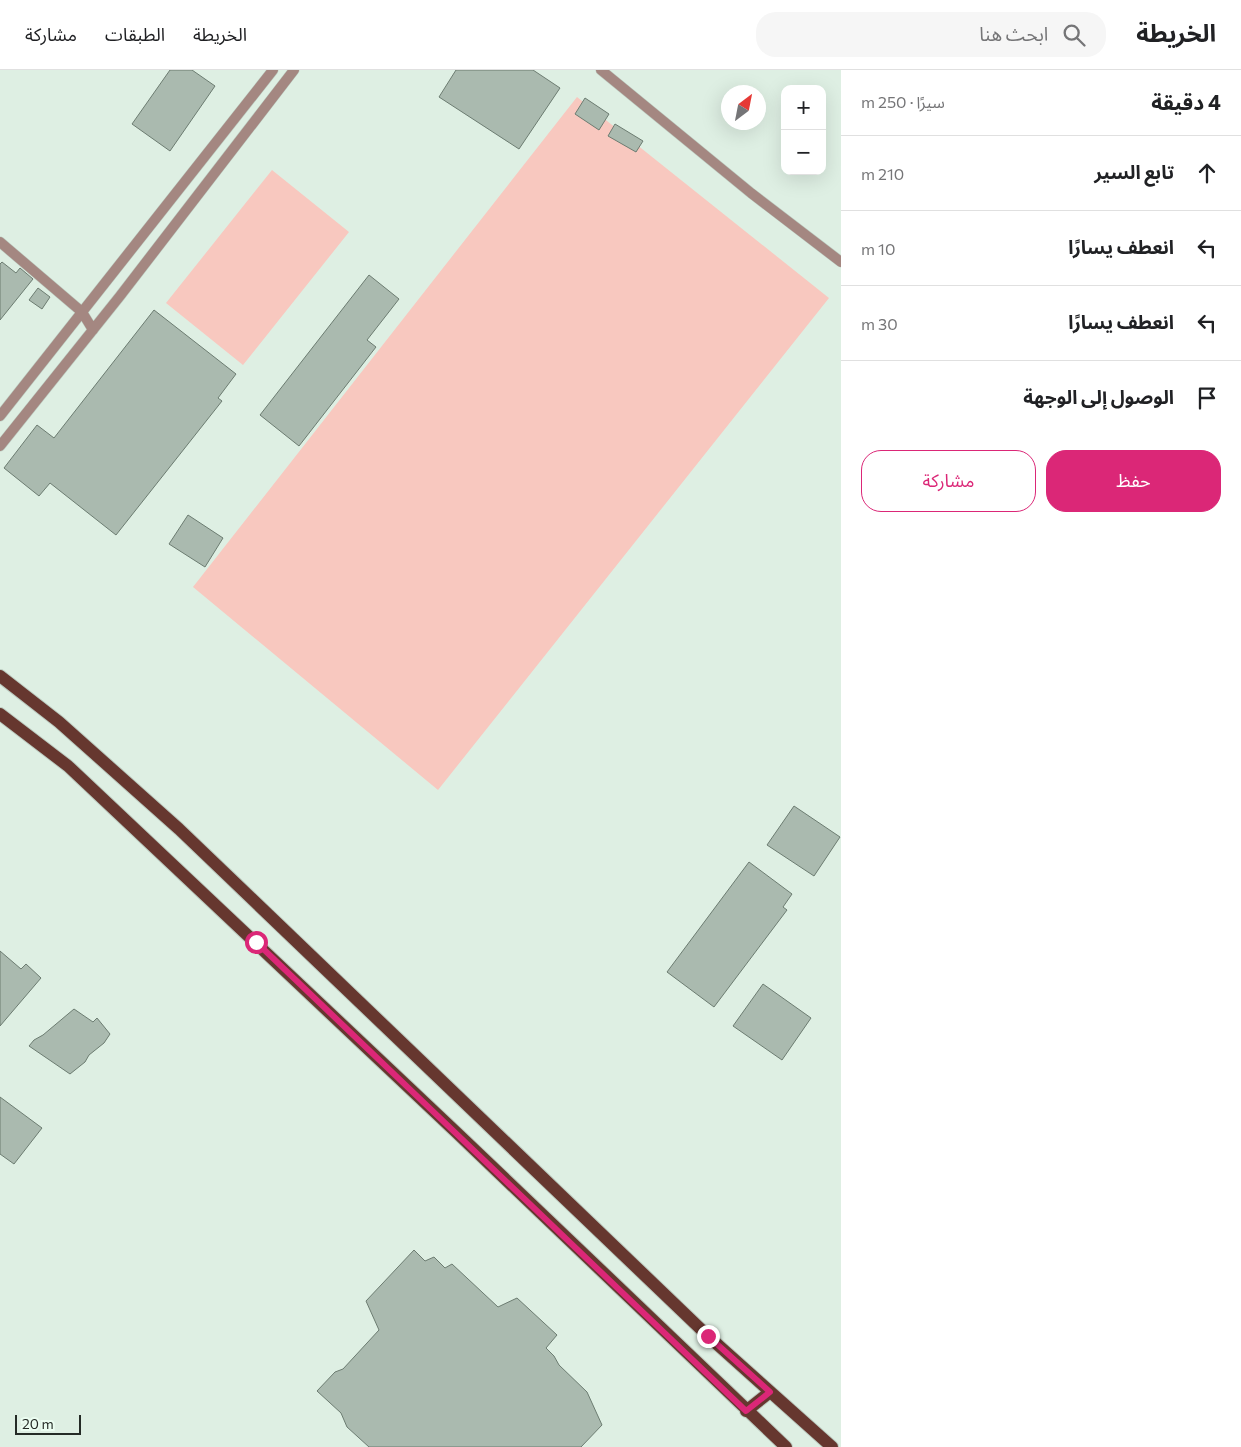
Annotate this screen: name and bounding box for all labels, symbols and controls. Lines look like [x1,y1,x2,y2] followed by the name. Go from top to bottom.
[756,12,1106,57] search box
[1136,18,1216,47] text: الخريطة
[1060,21,1088,49] icon: search
[979,22,1048,45] text: ابحث هنا
[25,23,77,45] text: مشاركة
[105,23,165,45] text: الطبقات
[193,23,247,45] text: الخريطة
[721,85,766,130] north arrow
[781,85,826,175] map controls
[781,85,826,130] button: +
[1151,89,1221,114] text: 4 دقيقة
[861,92,945,111] text: سيرًا · 250 m
[781,130,826,175] button: −
[1193,159,1221,187] icon: ahead
[1094,160,1174,183] text: تابع السير
[861,164,904,183] text: 210 m
[1193,234,1221,262] icon: left
[1068,235,1174,258] text: انعطف يسارًا
[861,239,895,258] text: 10 m
[1193,309,1221,337] icon: left
[1068,310,1174,333] text: انعطف يسارًا
[861,314,898,333] text: 30 m
[1193,384,1221,412] icon: arrive
[1023,385,1174,408] text: الوصول إلى الوجهة
[861,450,1036,512] button: مشاركة
[1046,450,1221,512] button: حفظ
[245,931,268,954] route start
[697,1325,720,1348] route end
[15,1412,81,1435] scale bar
[22,1415,54,1432] text: 20 m

